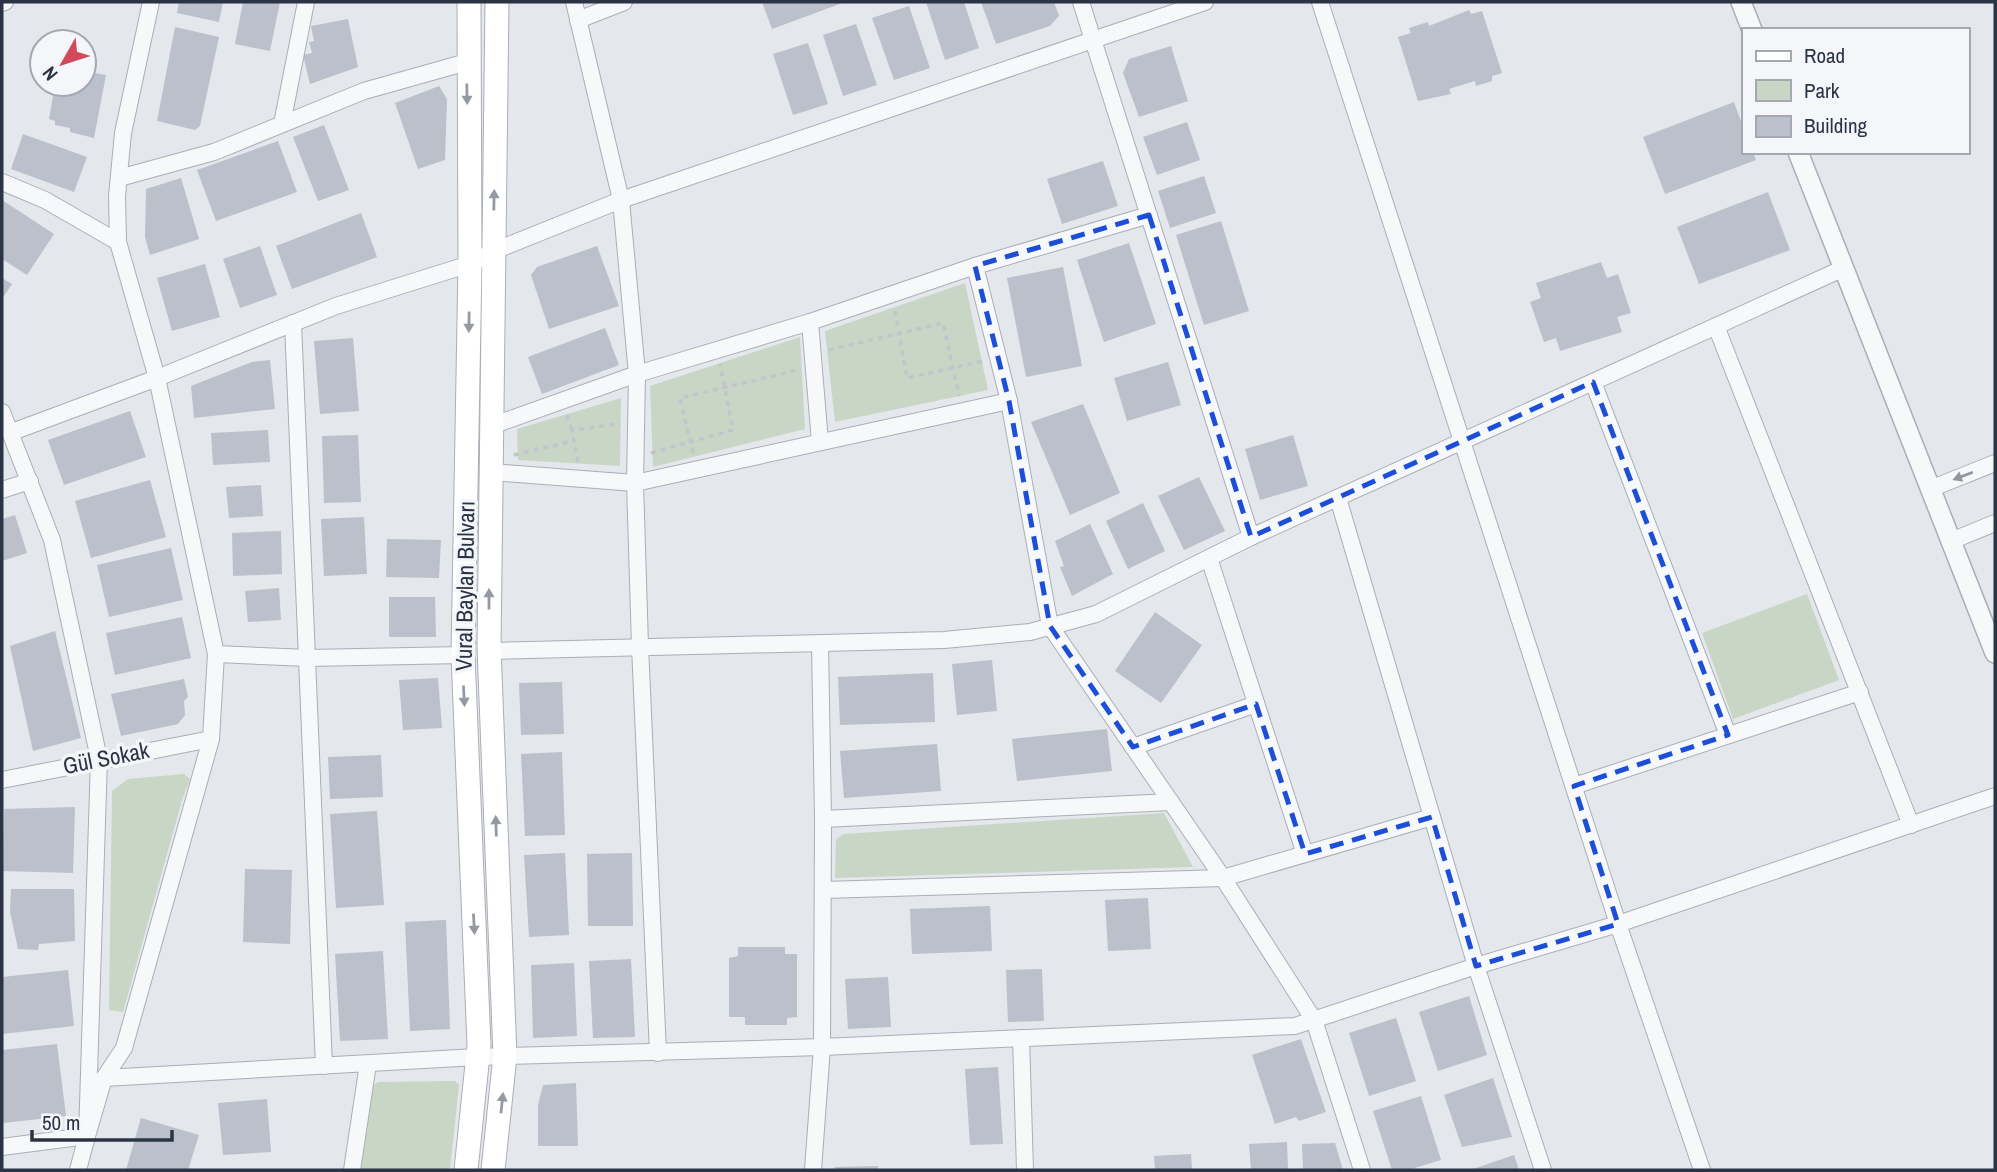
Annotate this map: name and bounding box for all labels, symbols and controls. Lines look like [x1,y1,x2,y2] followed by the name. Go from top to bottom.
[28,28,98,98] north arrow
[1742,28,1969,154] legend
[1804,41,1845,70] text: Road
[36,61,63,86] text: N
[1804,76,1840,105] text: Park
[462,84,473,106] one-way arrow
[1804,111,1868,140] text: Building
[489,189,500,211] one-way arrow
[463,311,475,333] one-way arrow
[1952,471,1973,482] one-way arrow
[448,501,481,671] street label: Vural Baylan Bulvarı
[483,588,495,610] one-way arrow
[459,686,470,708] one-way arrow
[60,734,152,781] street label: Gül Sokak
[490,815,501,837] one-way arrow
[469,913,480,935] one-way arrow
[496,1091,507,1113] one-way arrow
[32,1098,172,1142] scale bar
[42,1108,80,1137] text: 50 m

